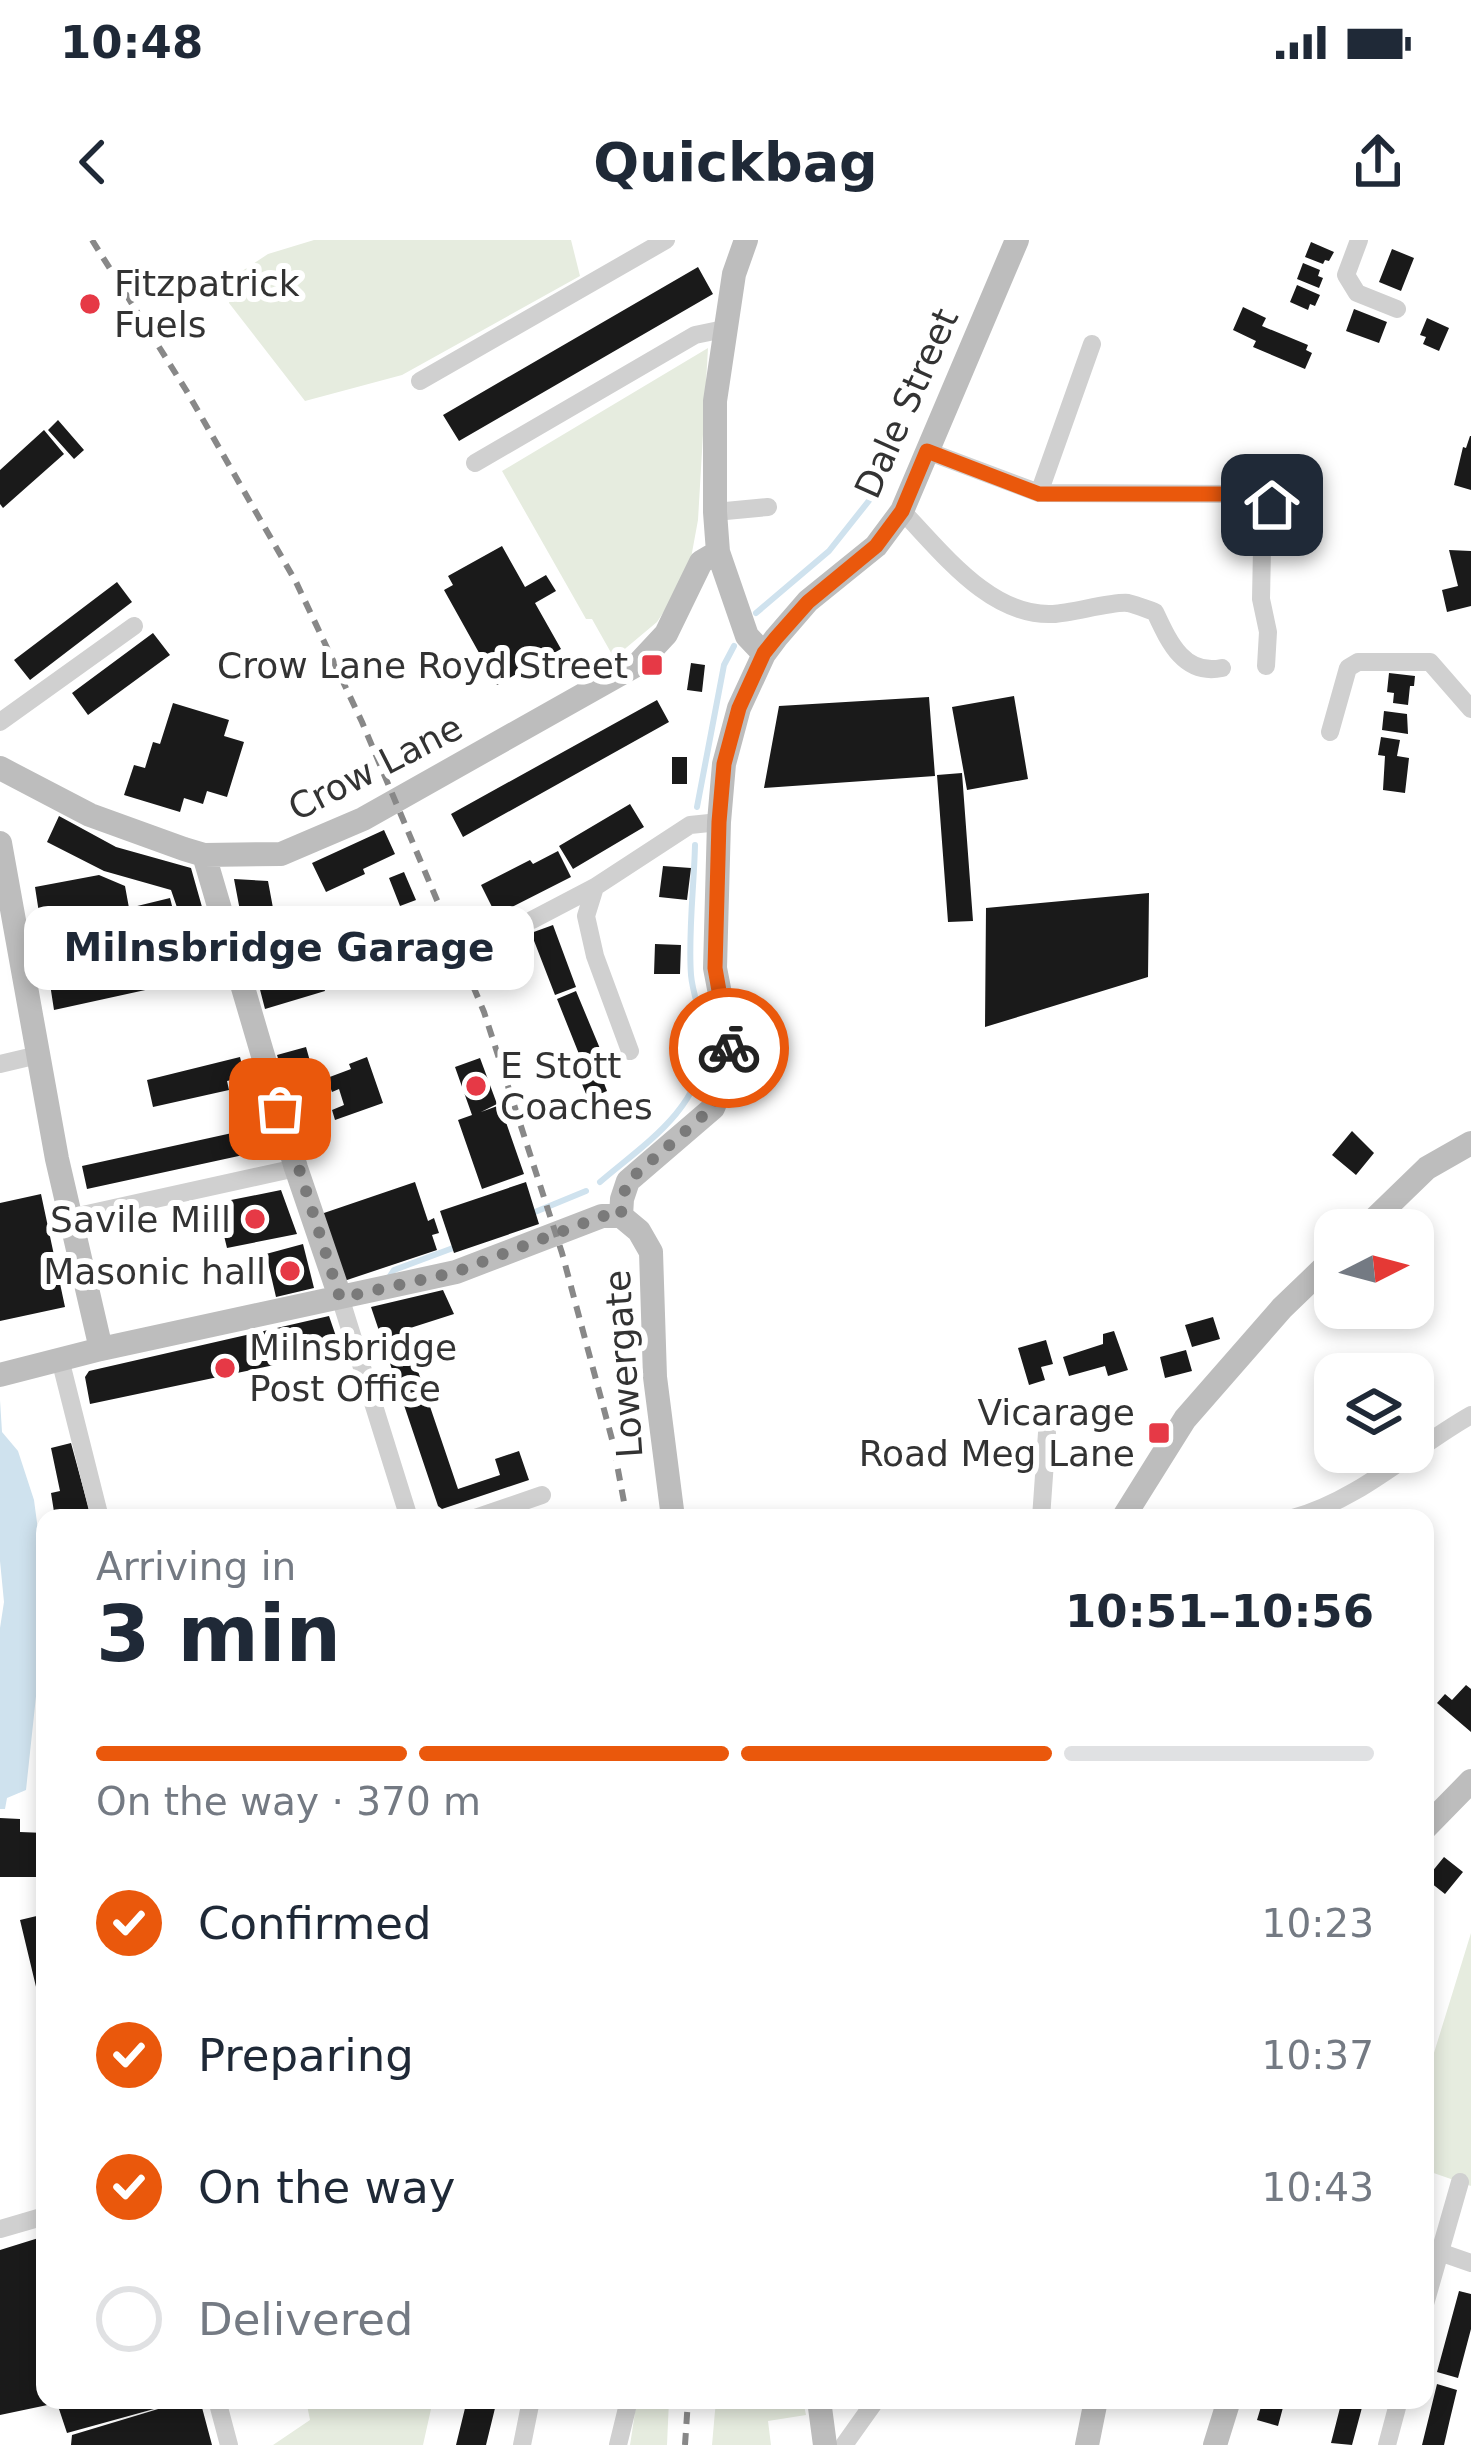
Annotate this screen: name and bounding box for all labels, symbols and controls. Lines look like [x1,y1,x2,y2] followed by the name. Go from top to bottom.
[60,16,203,69] text: 10:48
[60,129,126,195] icon: back
[1345,129,1411,195] icon: share
[593,131,878,194] text: Quickbag
[114,263,300,345] place label: Fitzpatrick Fuels
[77,291,103,317] marker: Fitzpatrick Fuels
[846,302,966,504] street label: Dale Street
[1221,454,1323,556] pin
[1239,472,1305,538] icon: home
[217,645,628,686] place label: Crow Lane Royd Street
[639,652,665,678] marker: Crow Lane Royd Street
[282,706,469,829] street label: Crow Lane
[25,905,535,989] callout: Milnsbridge Garage
[63,925,495,970] text: Milnsbridge Garage
[669,988,789,1108] courier
[696,1015,762,1081] icon: bike
[500,1045,653,1127] place label: E Stott Coaches
[229,1058,331,1160] pin
[463,1073,489,1099] marker: E Stott Coaches
[247,1076,313,1142] icon: bag
[50,1199,231,1240] place label: Savile Mill
[242,1206,268,1232] marker: Savile Mill
[1314,1209,1434,1329] north arrow
[1314,1209,1434,1473] map controls
[43,1251,266,1292] place label: Masonic hall
[277,1258,303,1284] marker: Masonic hall
[596,1269,651,1459] street label: Lowergate
[249,1327,457,1409] place label: Milnsbridge Post Office
[1314,1353,1434,1473] button: layers
[212,1355,238,1381] marker: Milnsbridge Post Office
[859,1392,1135,1474] place label: Vicarage Road Meg Lane
[1146,1420,1172,1446] marker: Vicarage Road Meg Lane
[96,1544,296,1589] text: Arriving in
[1065,1585,1374,1638] text: 10:51–10:56
[96,1589,341,1679] text: 3 min
[96,1779,481,1824] text: On the way · 370 m
[96,1890,162,1956] icon: check
[198,1897,432,1950] text: Confirmed
[1262,1901,1374,1946] text: 10:23
[96,2022,162,2088] icon: check
[198,2029,414,2082] text: Preparing
[1262,2033,1374,2078] text: 10:37
[96,2154,162,2220] icon: check
[198,2161,455,2214] text: On the way
[1262,2165,1374,2210] text: 10:43
[198,2293,413,2346] text: Delivered

